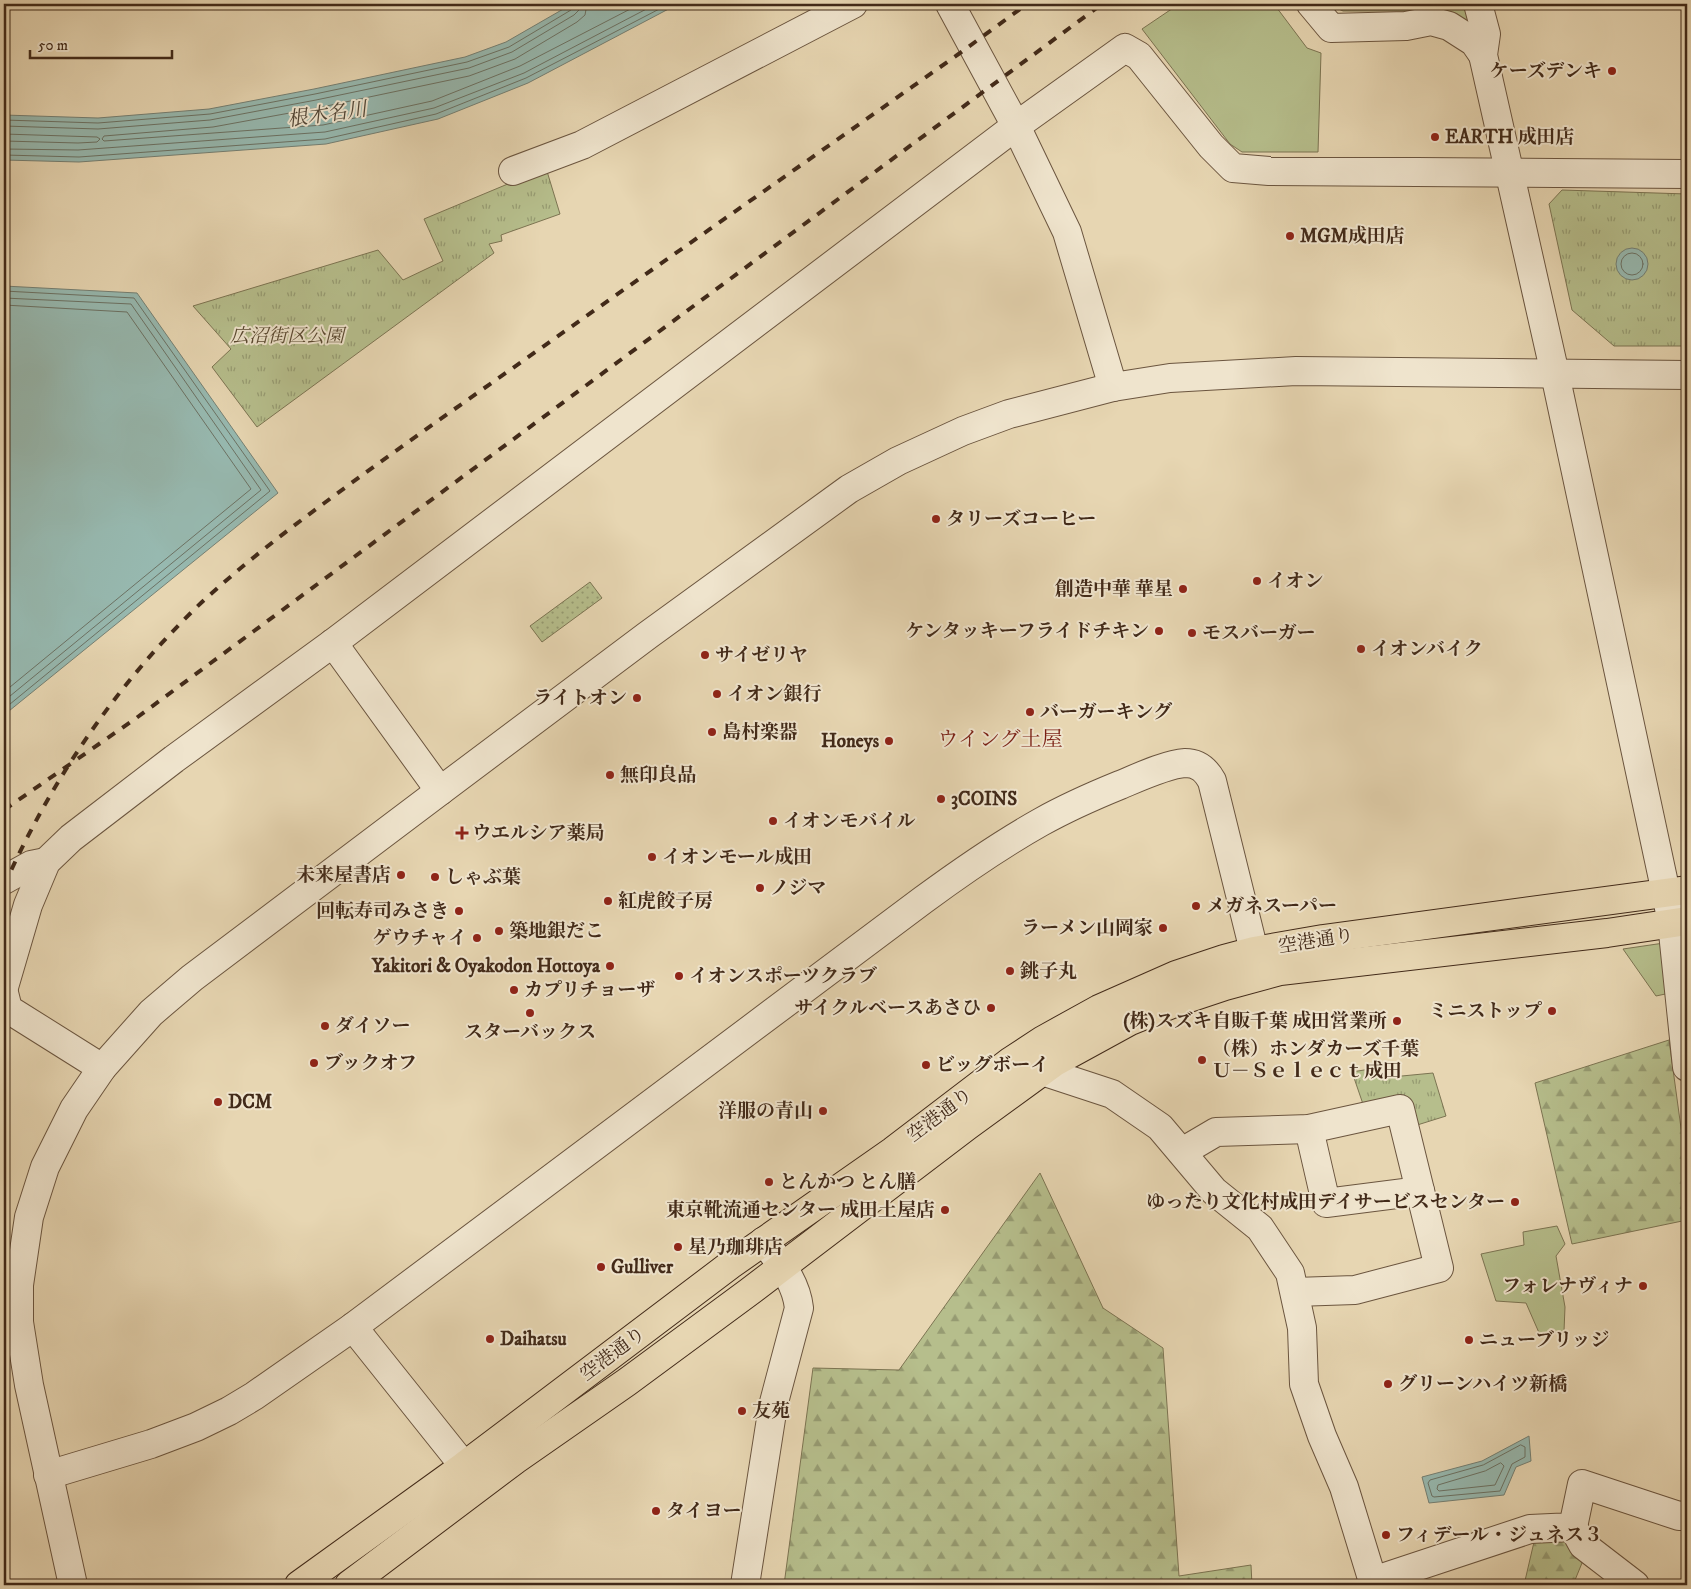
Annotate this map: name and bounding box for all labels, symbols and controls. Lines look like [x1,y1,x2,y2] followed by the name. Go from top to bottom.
[30,28,172,60] scale bar
[38,36,68,55] text: 50 m
[1490,60,1602,83] place label: ケーズデンキ
[1606,65,1618,77] marker: ケーズデンキ
[286,97,370,133] water label: 根木名川
[1445,126,1575,149] place label: EARTH 成田店
[1429,131,1441,143] marker: EARTH 成田店
[1300,225,1405,248] place label: MGM成田店
[1284,230,1296,242] marker: MGM成田店
[230,325,347,348] park label: 広沼街区公園
[946,508,1096,531] place label: タリーズコーヒー
[930,513,942,525] marker: タリーズコーヒー
[1267,570,1323,593] place label: イオン
[1251,575,1263,587] marker: イオン
[1055,578,1173,601] place label: 創造中華 華星
[1177,583,1189,595] marker: 創造中華 華星
[905,620,1149,643] place label: ケンタッキーフライドチキン
[1202,622,1316,645] place label: モスバーガー
[1153,625,1165,637] marker: ケンタッキーフライドチキン
[1186,627,1198,639] marker: モスバーガー
[1371,638,1483,661] place label: イオンバイク
[1355,643,1367,655] marker: イオンバイク
[715,644,808,667] place label: サイゼリヤ
[699,649,711,661] marker: サイゼリヤ
[727,683,821,706] place label: イオン銀行
[533,687,627,710] place label: ライトオン
[711,688,723,700] marker: イオン銀行
[631,692,643,704] marker: ライトオン
[1040,701,1173,724] place label: バーガーキング
[1024,706,1036,718] marker: バーガーキング
[722,721,798,744] place label: 島村楽器
[706,726,718,738] marker: 島村楽器
[938,727,1062,753] district label: ウイング土屋
[821,730,880,753] place label: Honeys
[883,735,895,747] marker: Honeys
[620,764,696,787] place label: 無印良品
[604,769,616,781] marker: 無印良品
[951,788,1017,811] place label: 3COINS
[935,793,947,805] marker: 3COINS
[783,810,915,833] place label: イオンモバイル
[767,815,779,827] marker: イオンモバイル
[472,822,605,845] place label: ウエルシア薬局
[456,827,468,839] marker: ウエルシア薬局
[662,846,812,869] place label: イオンモール成田
[646,851,658,863] marker: イオンモール成田
[296,864,391,887] place label: 未来屋書店
[445,866,521,889] place label: しゃぶ葉
[395,869,407,881] marker: 未来屋書店
[429,871,441,883] marker: しゃぶ葉
[770,877,826,900] place label: ノジマ
[754,882,766,894] marker: ノジマ
[618,890,713,913] place label: 紅虎餃子房
[602,895,614,907] marker: 紅虎餃子房
[1206,895,1337,918] place label: メガネスーパー
[316,900,449,923] place label: 回転寿司みさき
[1190,900,1202,912] marker: メガネスーパー
[453,905,465,917] marker: 回転寿司みさき
[1021,917,1153,940] place label: ラーメン山岡家
[509,920,604,943] place label: 築地銀だこ
[1157,922,1169,934] marker: ラーメン山岡家
[1277,924,1355,958] street label: 空港通り
[493,925,505,937] marker: 築地銀だこ
[373,927,467,950] place label: ゲウチャイ
[471,932,483,944] marker: ゲウチャイ
[371,955,601,978] place label: Yakitori & Oyakodon Hottoya
[604,960,616,972] marker: Yakitori & Oyakodon Hottoya
[1020,960,1077,983] place label: 銚子丸
[689,965,877,988] place label: イオンスポーツクラブ
[1004,965,1016,977] marker: 銚子丸
[673,970,685,982] marker: イオンスポーツクラブ
[524,979,655,1002] place label: カプリチョーザ
[508,984,520,996] marker: カプリチョーザ
[794,997,981,1020] place label: サイクルベースあさひ
[1429,1000,1542,1023] place label: ミニストップ
[985,1002,997,1014] marker: サイクルベースあさひ
[1546,1005,1558,1017] marker: ミニストップ
[524,1007,536,1019] marker: スターバックス
[1123,1010,1387,1033] place label: (株)スズキ自販千葉 成田営業所
[335,1015,411,1038] place label: ダイソー
[1391,1015,1403,1027] marker: (株)スズキ自販千葉 成田営業所
[319,1020,331,1032] marker: ダイソー
[464,1021,596,1044] place label: スターバックス
[1212,1038,1419,1083] place label: （株）ホンダカーズ千葉 Ｕ－Ｓｅｌｅｃｔ成田
[324,1052,417,1075] place label: ブックオフ
[936,1054,1049,1077] place label: ビッグボーイ
[1196,1054,1208,1066] marker: （株）ホンダカーズ千葉 Ｕ－Ｓｅｌｅｃｔ成田
[308,1057,320,1069] marker: ブックオフ
[920,1059,932,1071] marker: ビッグボーイ
[903,1083,977,1147] street label: 空港通り
[228,1091,272,1114] place label: DCM
[212,1096,224,1108] marker: DCM
[718,1100,813,1123] place label: 洋服の青山
[817,1105,829,1117] marker: 洋服の青山
[779,1171,916,1194] place label: とんかつ とん膳
[763,1176,775,1188] marker: とんかつ とん膳
[1146,1191,1505,1214] place label: ゆったり文化村成田デイサービスセンター
[1509,1196,1521,1208] marker: ゆったり文化村成田デイサービスセンター
[666,1199,935,1222] place label: 東京靴流通センター 成田土屋店
[939,1204,951,1216] marker: 東京靴流通センター 成田土屋店
[688,1236,783,1259] place label: 星乃珈琲店
[672,1241,684,1253] marker: 星乃珈琲店
[611,1256,674,1279] place label: Gulliver
[595,1261,607,1273] marker: Gulliver
[1502,1275,1633,1298] place label: フォレナヴィナ
[1637,1280,1649,1292] marker: フォレナヴィナ
[576,1322,650,1386] street label: 空港通り
[500,1328,567,1351] place label: Daihatsu
[1479,1329,1610,1352] place label: ニューブリッジ
[484,1333,496,1345] marker: Daihatsu
[1463,1334,1475,1346] marker: ニューブリッジ
[1398,1373,1567,1396] place label: グリーンハイツ新橋
[1382,1378,1394,1390] marker: グリーンハイツ新橋
[752,1400,790,1423] place label: 友苑
[736,1405,748,1417] marker: 友苑
[666,1500,742,1523] place label: タイヨー
[650,1505,662,1517] marker: タイヨー
[1396,1524,1603,1547] place label: フィデール・ジュネス３
[1380,1529,1392,1541] marker: フィデール・ジュネス３

